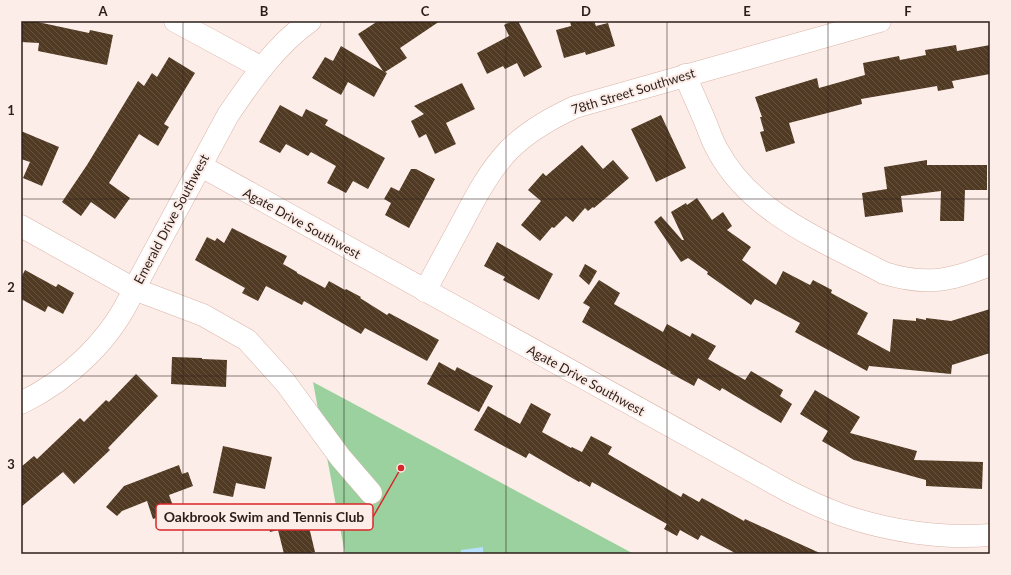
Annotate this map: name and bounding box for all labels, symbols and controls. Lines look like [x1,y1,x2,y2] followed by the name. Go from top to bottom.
[97,3,108,19] text: A
[260,3,269,19] text: B
[421,3,430,19] text: C
[581,3,591,19] text: D
[743,3,751,19] text: E
[904,3,912,19] text: F
[569,64,697,117] street label: 78th Street Southwest
[7,102,15,118] text: 1
[130,151,212,287] street label: Emerald Drive Southwest
[240,184,364,262] street label: Agate Drive Southwest
[7,279,15,295] text: 2
[524,341,648,419] street label: Agate Drive Southwest
[7,456,15,472] text: 3
[156,504,373,530] callout: Oakbrook Swim and Tennis Club
[164,508,364,525] text: Oakbrook Swim and Tennis Club

